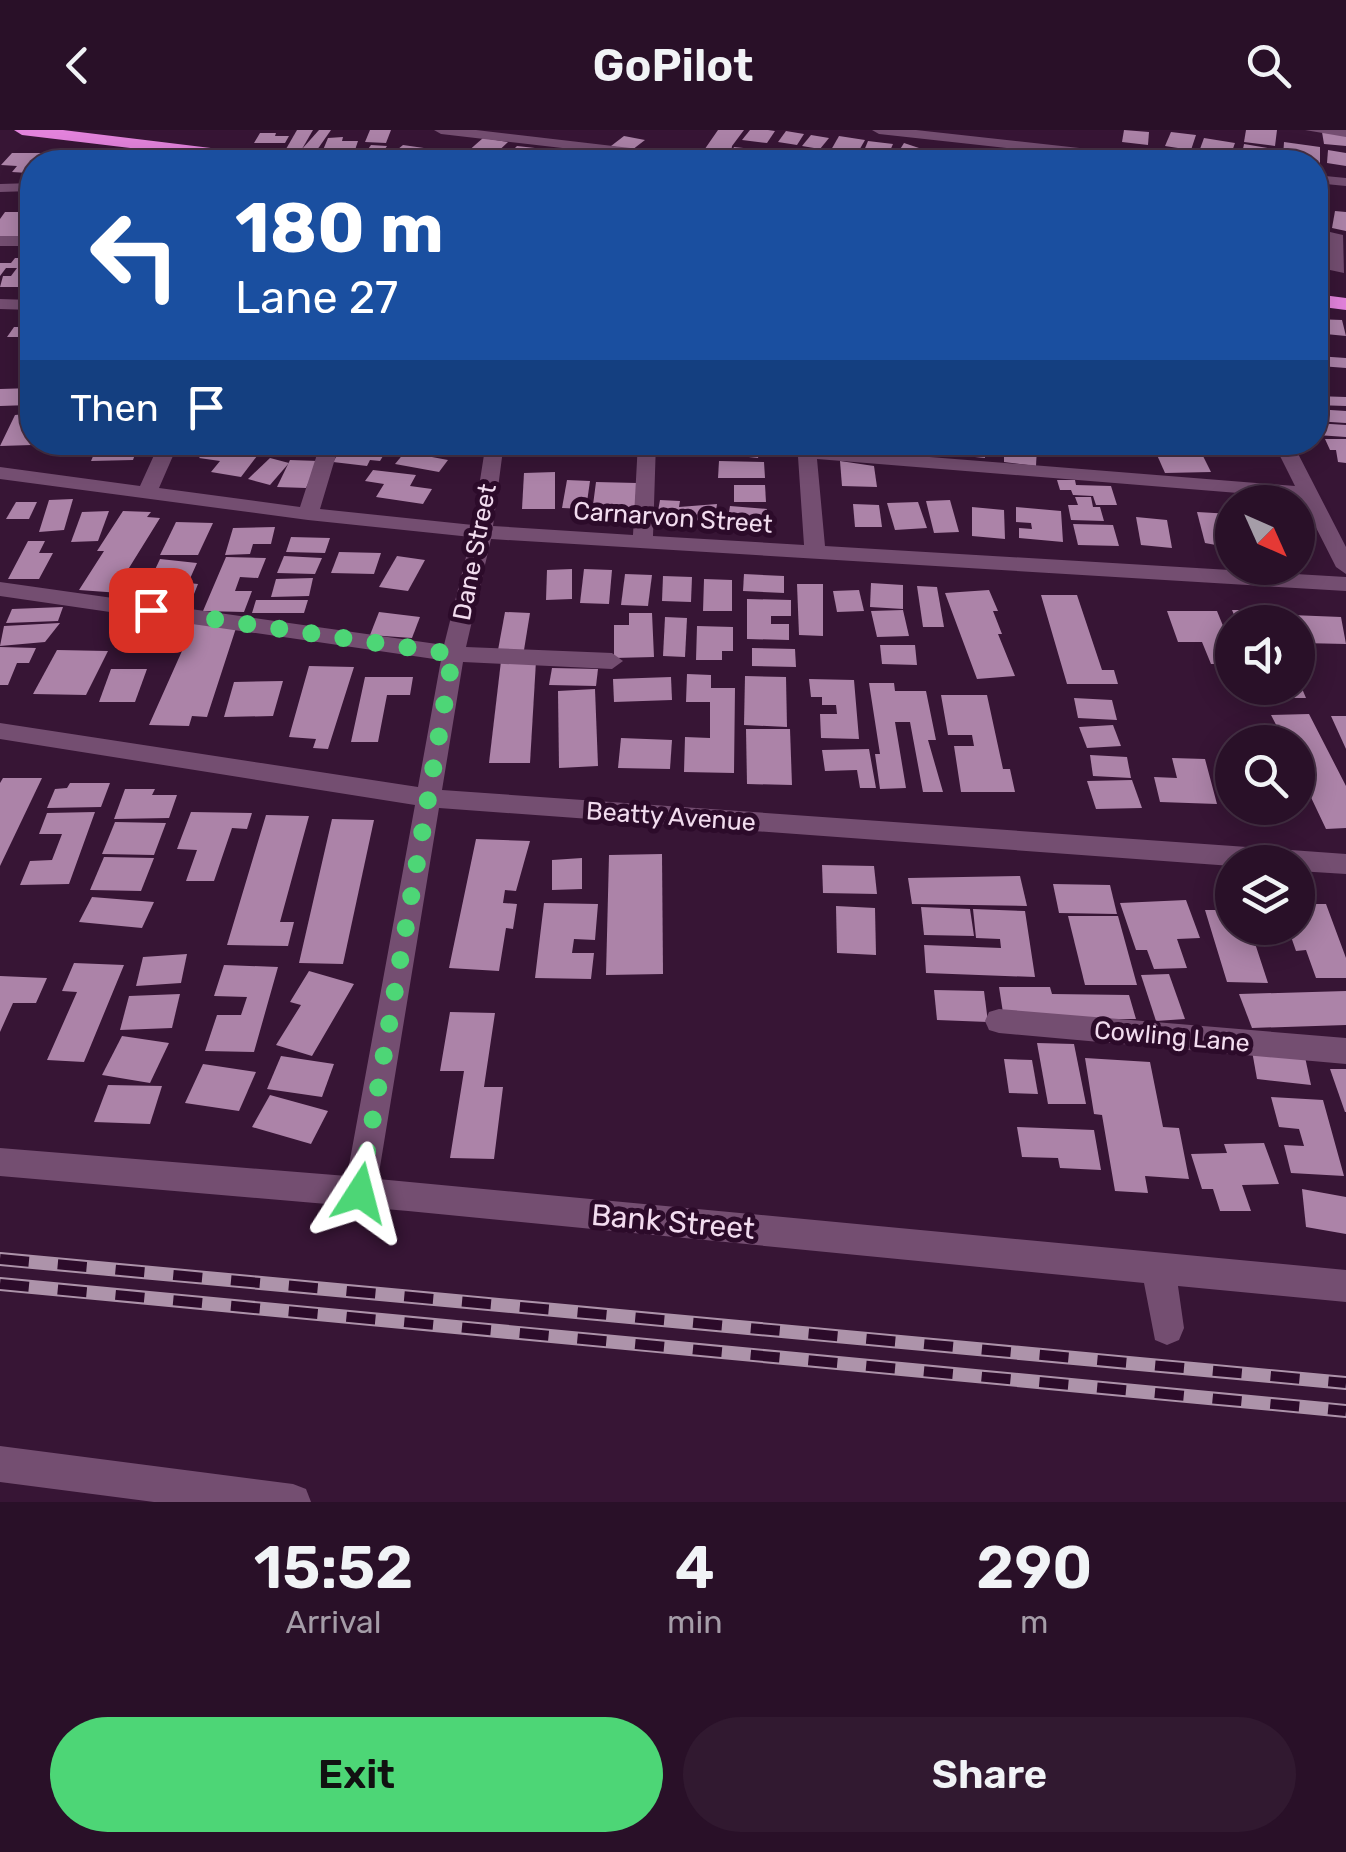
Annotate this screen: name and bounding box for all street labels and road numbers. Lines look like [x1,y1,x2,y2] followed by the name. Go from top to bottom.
[447,481,502,623] street label: Dane Street
[572,496,774,539] street label: Carnarvon Street
[585,796,757,837] street label: Beatty Avenue
[1093,1015,1251,1058] street label: Cowling Lane
[590,1197,757,1247] street label: Bank Street

